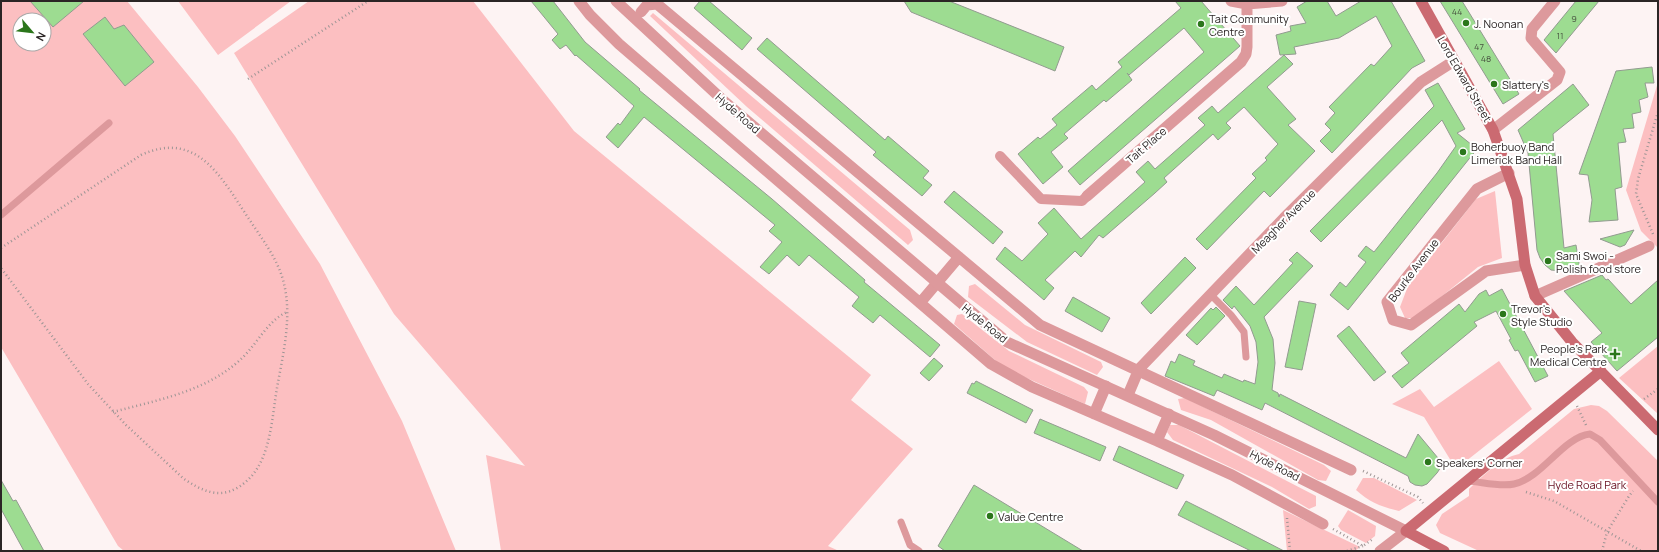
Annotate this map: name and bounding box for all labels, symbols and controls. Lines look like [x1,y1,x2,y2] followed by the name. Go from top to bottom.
[1452,5,1462,18] house number: 44
[1209,11,1289,39] place label: Tait Community Centre
[12,12,52,52] north arrow
[1571,12,1577,25] house number: 9
[1474,16,1523,31] place label: J. Noonan
[1461,18,1471,28] marker: J. Noonan
[1196,19,1206,29] marker: Tait Community Centre
[1556,29,1564,42] house number: 11
[33,30,50,44] text: N
[1434,33,1496,125] street label: Lord Edward Street
[1474,40,1484,53] house number: 47
[1481,52,1491,65] house number: 48
[1502,77,1549,92] place label: Slattery's
[1489,79,1499,89] marker: Slattery's
[713,90,763,136] street label: Hyde Road
[1123,123,1170,167] street label: Tait Place
[1471,139,1562,167] place label: Boherbuoy Band Limerick Band Hall
[1458,147,1468,157] marker: Boherbuoy Band Limerick Band Hall
[1248,185,1319,256] street label: Meagher Avenue
[1384,235,1442,305] street label: Bourke Avenue
[1556,248,1641,276] place label: Sami Swoi - Polish food store
[1543,256,1553,266] marker: Sami Swoi - Polish food store
[959,300,1011,346] street label: Hyde Road
[1511,301,1573,329] place label: Trevor's Style Studio
[1498,309,1508,319] marker: Trevor's Style Studio
[1530,341,1608,369] place label: People's Park Medical Centre
[1610,349,1620,359] marker: People's Park Medical Centre
[1247,446,1303,484] street label: Hyde Road
[1436,455,1523,470] place label: Speakers' Corner
[1423,457,1433,467] marker: Speakers' Corner
[1548,477,1627,492] park label: Hyde Road Park
[998,509,1064,524] place label: Value Centre
[985,511,995,521] marker: Value Centre

